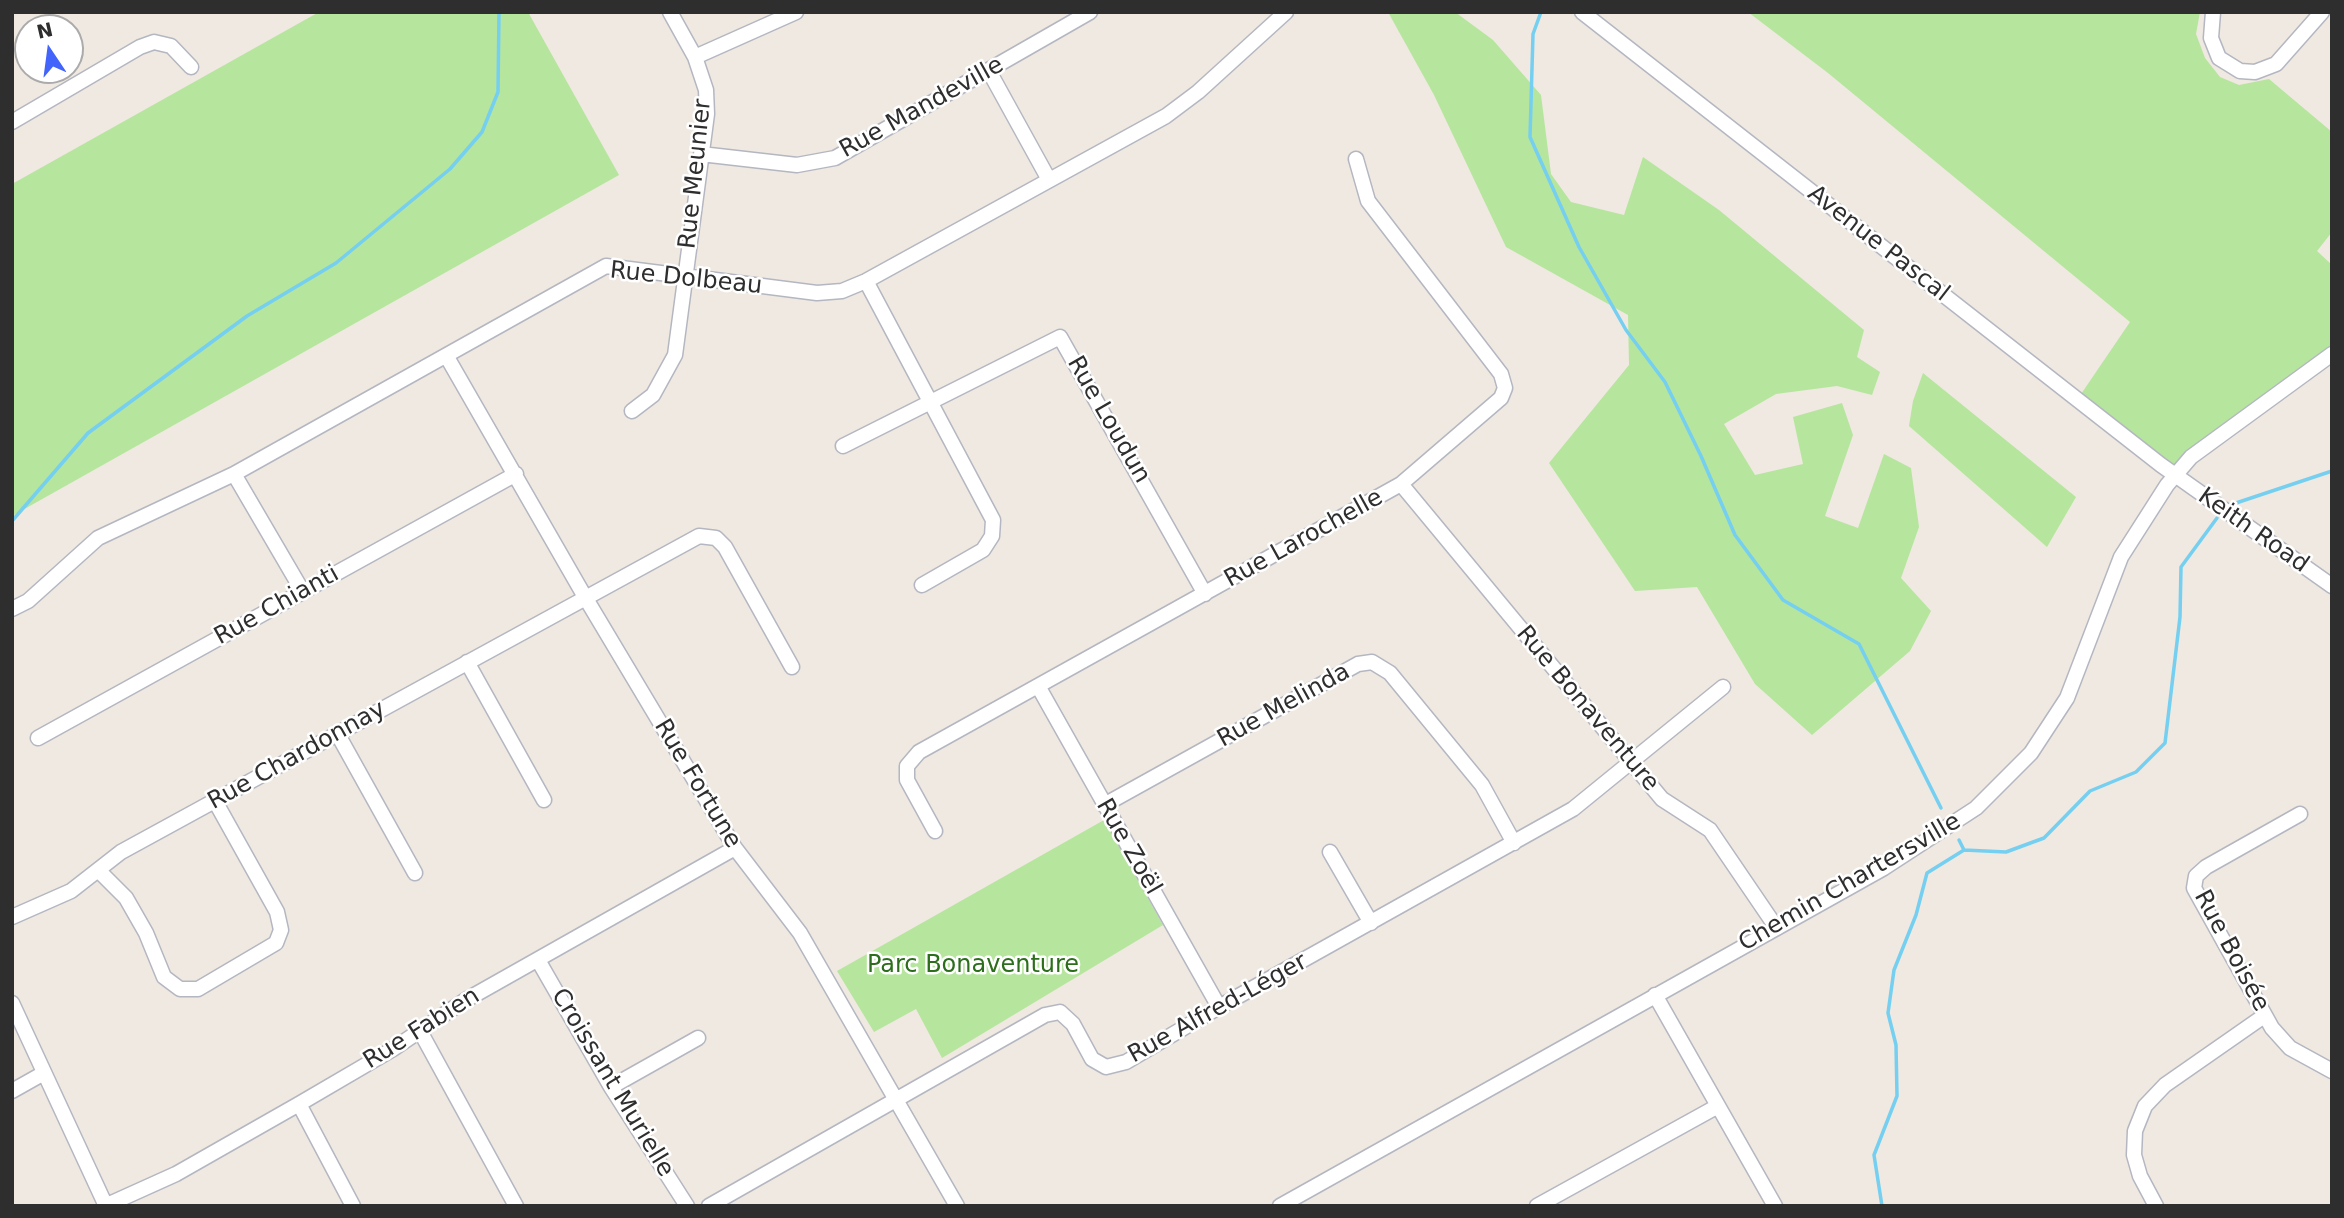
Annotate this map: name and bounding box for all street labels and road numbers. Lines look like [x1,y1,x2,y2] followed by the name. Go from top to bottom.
[835,51,1009,165] street label: Rue Mandeville
[674,98,718,250] street label: Rue Meunier
[1801,180,1955,308] street label: Avenue Pascal
[608,257,764,301] street label: Rue Dolbeau
[1060,351,1156,489] street label: Rue Loudun
[2192,482,2314,580] street label: Keith Road
[1220,484,1388,594] street label: Rue Larochelle
[210,560,344,652] street label: Rue Chianti
[1509,620,1665,798] street label: Rue Bonaventure
[1213,658,1355,754] street label: Rue Melinda
[203,695,391,817] street label: Rue Chardonnay
[647,714,747,854] street label: Rue Fortune
[1089,794,1167,900] street label: Rue Zoël
[1734,808,1966,958] street label: Chemin Chartersville
[2187,885,2275,1017] street label: Rue Boisée
[1123,948,1313,1070] street label: Rue Alfred-Léger
[359,982,485,1076] street label: Rue Fabien
[544,984,680,1182] street label: Croissant Murielle

